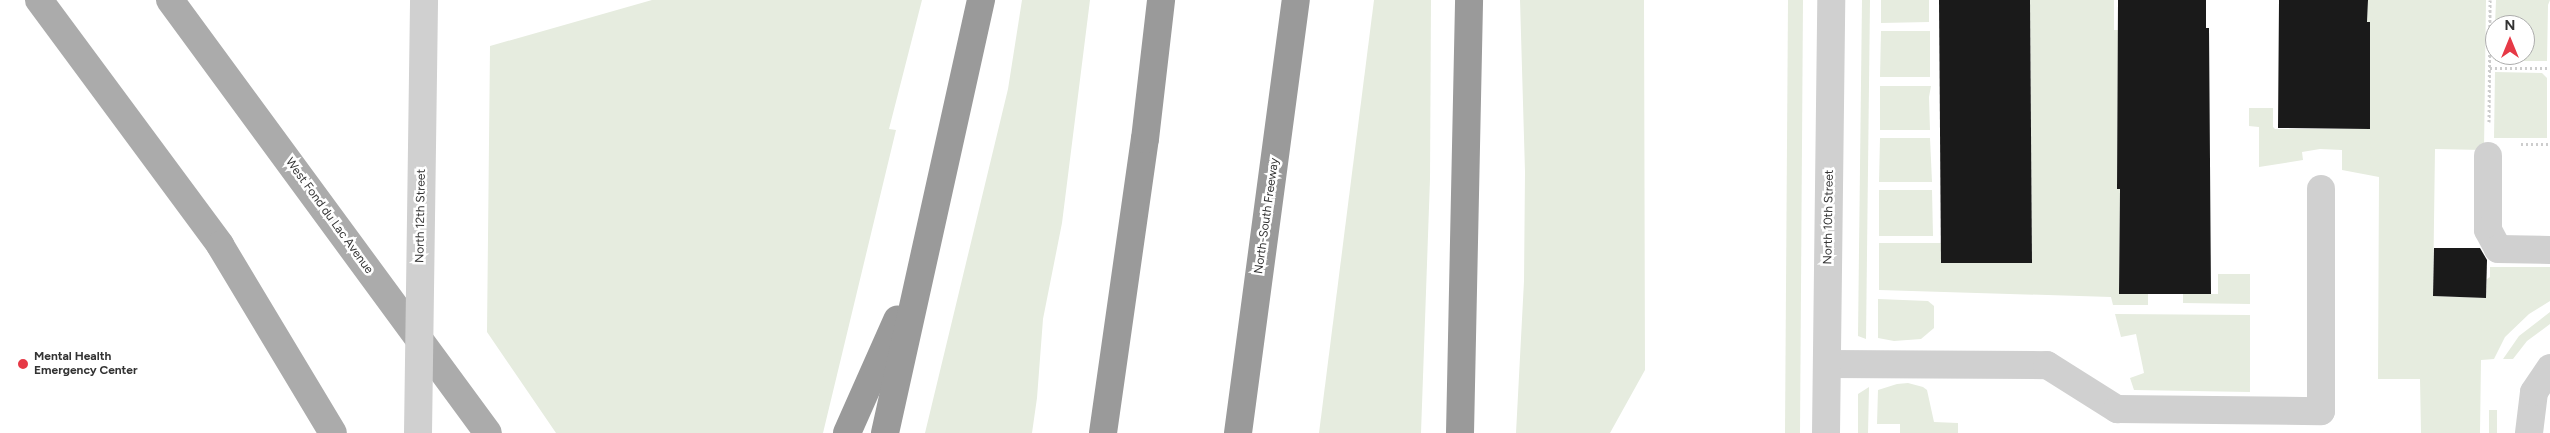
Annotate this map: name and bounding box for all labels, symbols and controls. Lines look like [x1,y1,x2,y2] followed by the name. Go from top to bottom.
[2485,15,2535,65] north arrow
[2505,17,2515,34] text: N
[282,155,376,277] street label: West Fond du Lac Avenue
[1252,157,1282,275] street label: North-South Freeway
[413,169,429,263] street label: North 12th Street
[1821,169,1837,265] street label: North 10th Street
[34,350,138,378] place label: Mental Health Emergency Center
[16,357,30,371] marker: Mental Health Emergency Center

